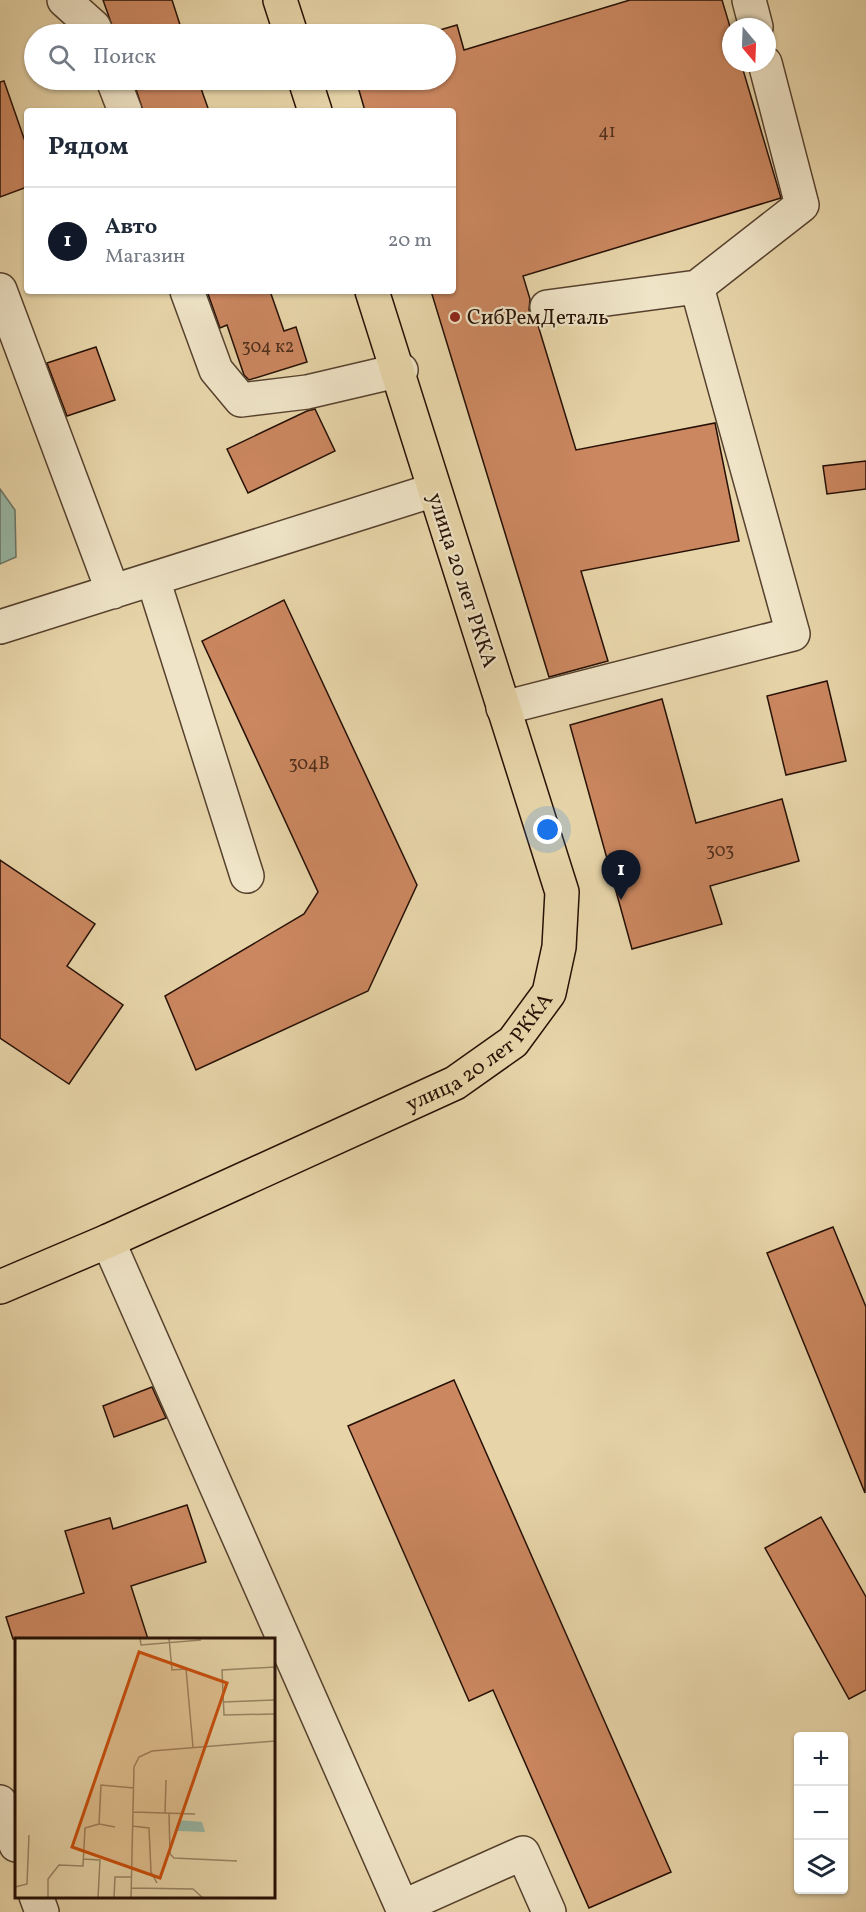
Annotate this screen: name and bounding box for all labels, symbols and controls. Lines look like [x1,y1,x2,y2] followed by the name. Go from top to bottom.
[722,18,776,72] north arrow
[24,24,456,90] search box
[45,41,78,74] icon: search
[93,42,156,73] text: Поиск
[598,120,616,145] house number: 41
[48,129,128,165] text: Рядом
[105,212,157,243] text: Авто
[63,227,72,255] text: 1
[388,227,432,255] text: 20 m
[105,243,185,271] text: Магазин
[467,304,609,333] place label: СибРемДеталь
[448,310,462,324] marker: СибРемДеталь
[242,335,294,360] house number: 304 к2
[420,489,504,672] street label: улица 20 лет РККА
[288,752,330,777] house number: 304В
[533,815,562,844] your location
[706,839,734,864] house number: 303
[602,850,640,900] pin: 1
[402,987,561,1119] street label: улица 20 лет РККА
[15,1638,274,1897] inset map
[794,1732,848,1894] map controls
[794,1732,848,1786] button: +
[794,1786,848,1840] button: −
[794,1840,848,1894] button: layers

